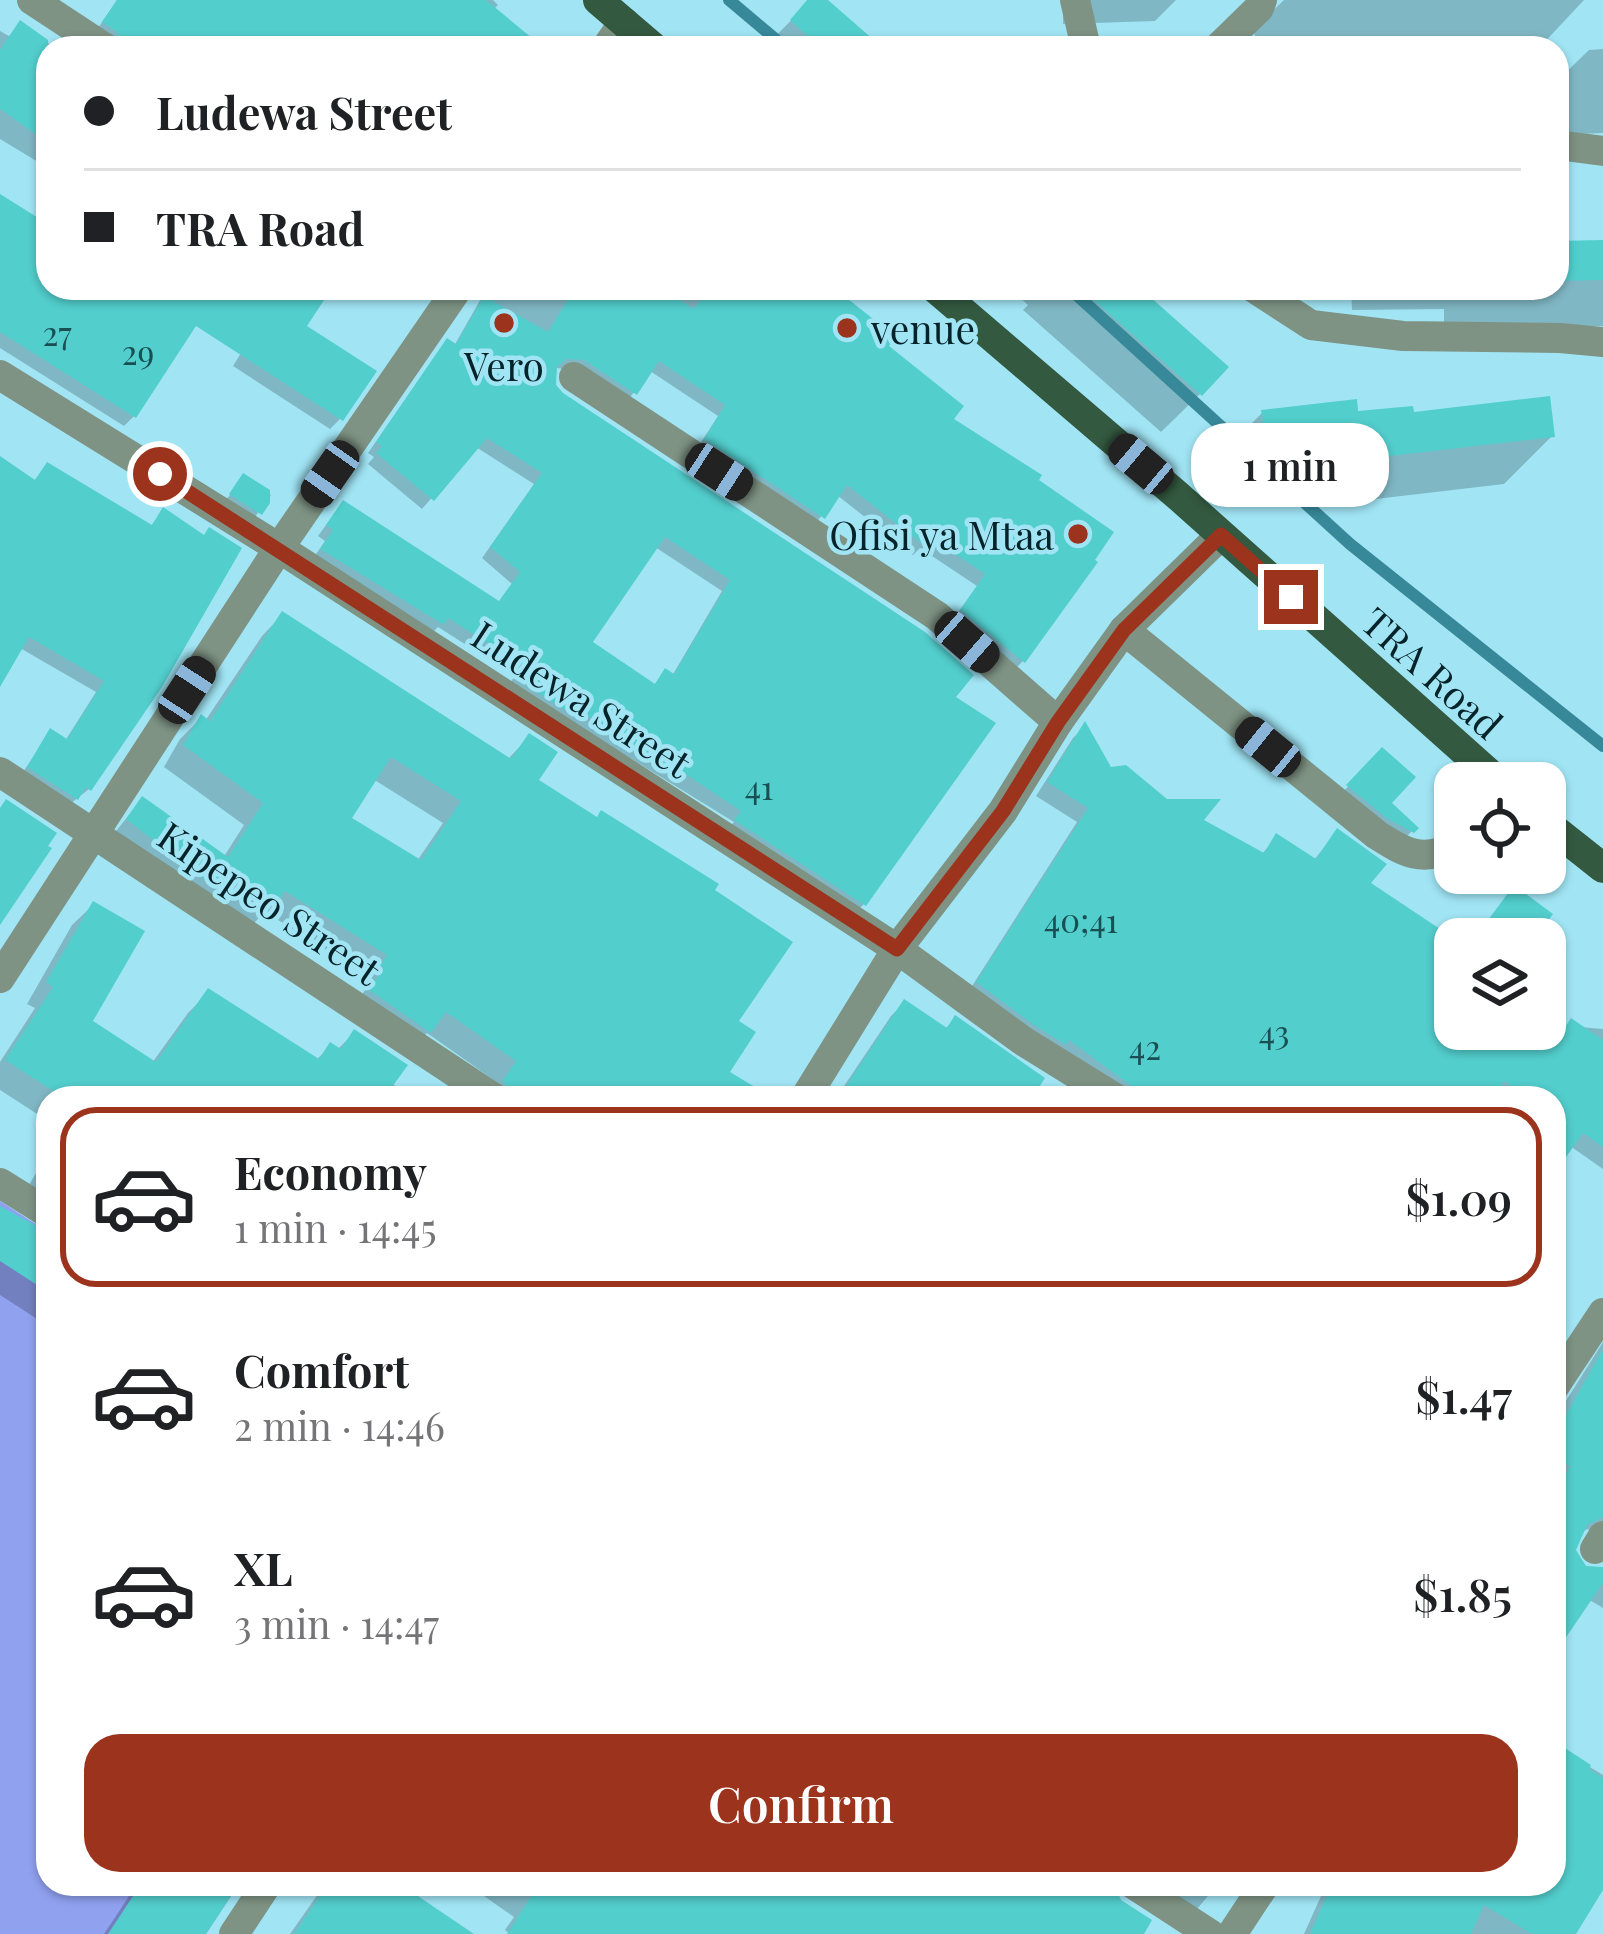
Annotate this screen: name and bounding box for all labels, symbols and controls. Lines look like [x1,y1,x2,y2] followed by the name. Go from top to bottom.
[156,81,452,141] text: Ludewa Street
[156,197,365,257] text: TRA Road
[870,302,975,354] place label: venue
[42,310,72,354] house number: 27
[491,310,517,336] marker: Vero
[834,315,860,341] marker: venue
[122,329,154,373] house number: 29
[463,339,544,391] place label: Vero
[1192,423,1390,507] callout: 1 min
[1102,427,1180,501] car
[295,434,365,514] car
[679,437,759,507] car
[1243,439,1337,491] text: 1 min
[133,447,187,501] route start
[829,508,1055,560] place label: Ofisi ya Mtaa
[1065,521,1091,547] marker: Ofisi ya Mtaa
[1264,570,1318,624] route end
[1352,595,1514,749] street label: TRA Road
[928,605,1006,679] car
[463,608,702,789] street label: Ludewa Street
[152,650,222,730] car
[1229,710,1307,784] car
[1434,762,1566,1050] map controls
[1434,762,1566,894] button: locate
[745,764,773,808] house number: 41
[149,808,392,996] street label: Kipepeo Street
[1044,897,1118,941] house number: 40;41
[1434,918,1566,1050] button: layers
[1259,1009,1289,1053] house number: 43
[1129,1024,1161,1068] house number: 42
[234,1141,427,1201] text: Economy
[90,1143,198,1251] icon: car
[1405,1167,1512,1227] text: $1.09
[234,1201,437,1253] text: 1 min · 14:45
[234,1339,409,1399] text: Comfort
[90,1341,198,1449] icon: car
[1416,1365,1512,1425] text: $1.47
[234,1399,445,1451] text: 2 min · 14:46
[234,1537,293,1597] text: XL
[90,1539,198,1647] icon: car
[1413,1563,1512,1623] text: $1.85
[234,1597,439,1649] text: 3 min · 14:47
[84,1734,1518,1872] button: Confirm

